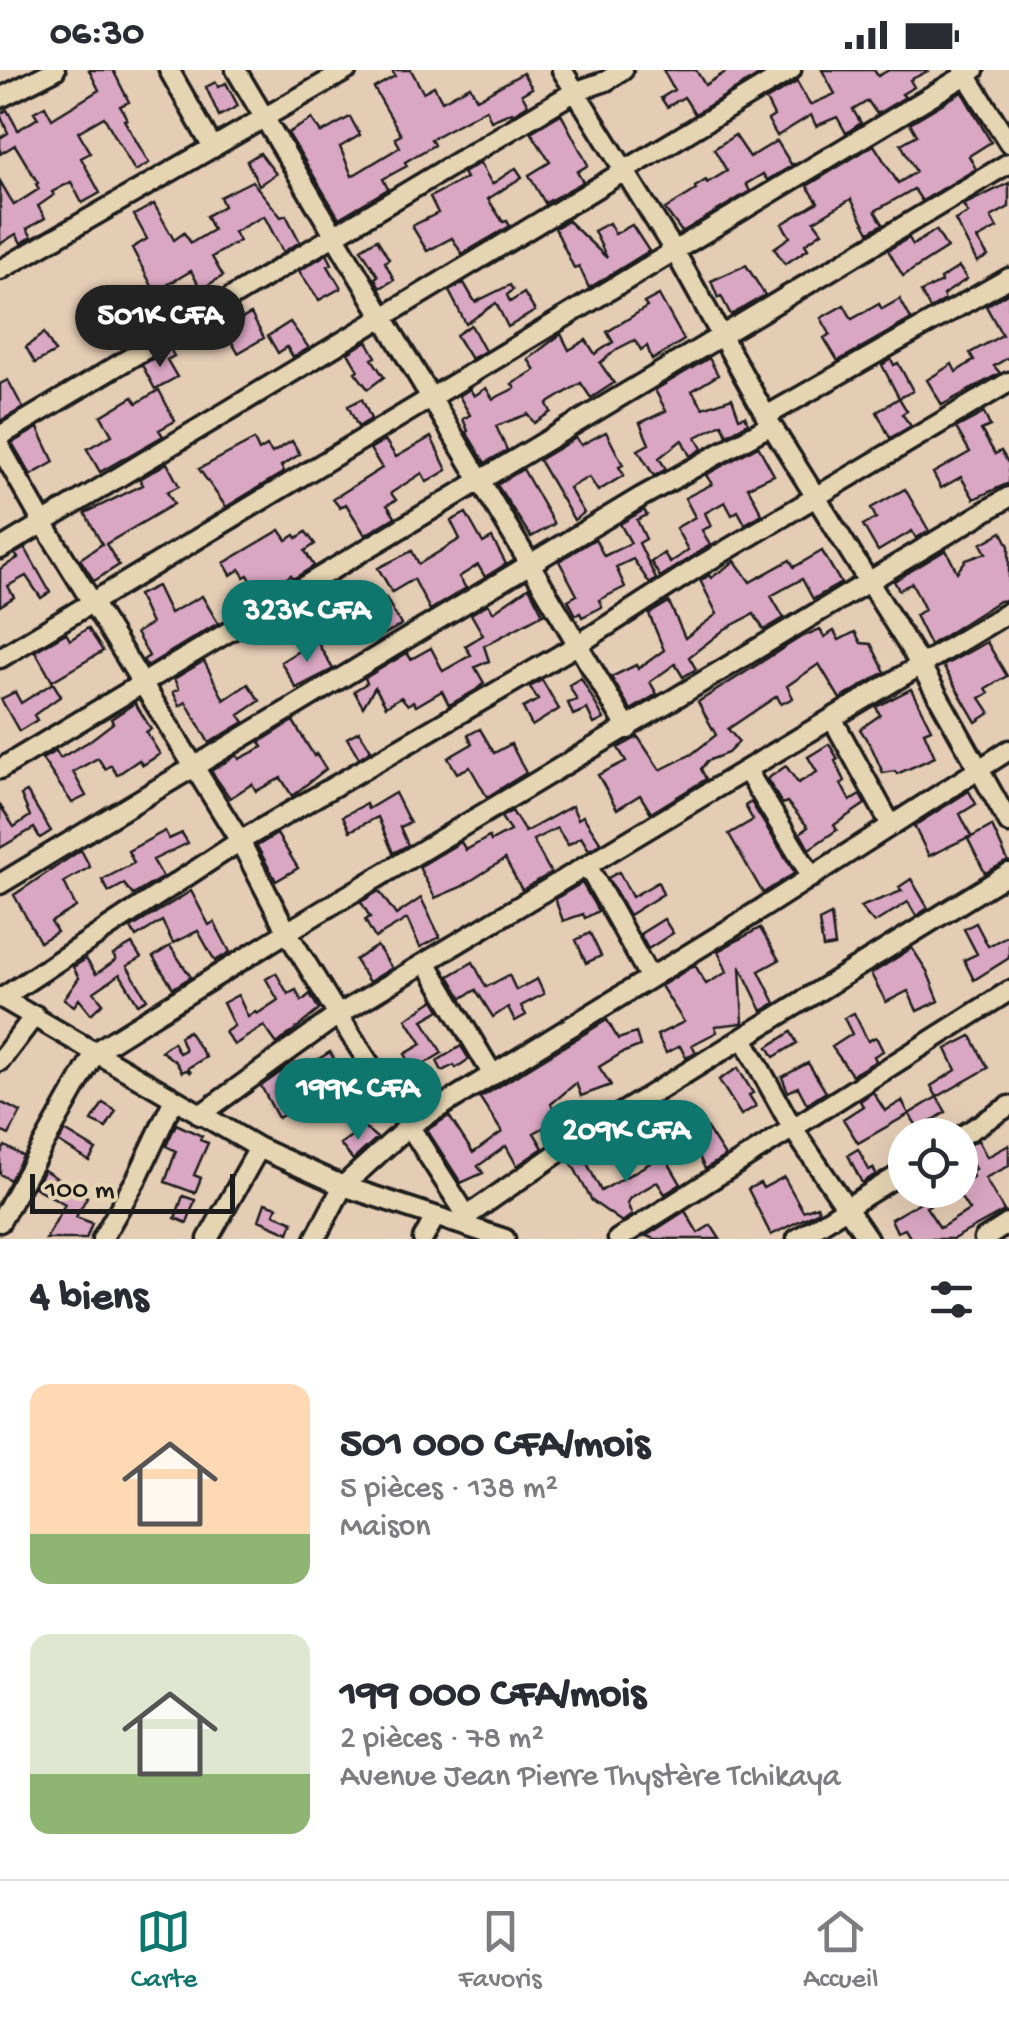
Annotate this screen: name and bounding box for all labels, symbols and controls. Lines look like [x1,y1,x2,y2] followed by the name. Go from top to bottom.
[50,13,144,57] text: 06:30
[57,285,263,370] pin: 501K CFA
[97,298,223,336] text: 501K CFA
[204,580,410,665] pin: 323K CFA
[244,593,370,631] text: 323K CFA
[255,1058,461,1143] pin: 199K CFA
[297,1071,419,1109] text: 199K CFA
[523,1100,729,1185] pin: 209K CFA
[562,1113,690,1151] text: 209K CFA
[888,1118,978,1208] map controls
[888,1118,978,1208] button: locate
[30,1169,235,1214] scale bar
[45,1175,115,1208] text: 100 m
[924,1272,979,1327] icon: filters
[30,1275,148,1324] text: 4 biens
[340,1422,650,1471] text: 501 000 CFA/mois
[110,1424,230,1544] icon: home
[340,1471,558,1509] text: 5 pièces · 138 m²
[340,1509,431,1547] text: Maison
[340,1672,646,1721] text: 199 000 CFA/mois
[110,1674,230,1794] icon: home
[340,1721,544,1759] text: 2 pièces · 78 m²
[340,1759,841,1797] text: Avenue Jean Pierre Thystère Tchikaya
[131,1904,197,1997] tab: Carte
[459,1904,542,1997] tab: Favoris
[803,1904,878,1997] tab: Accueil

